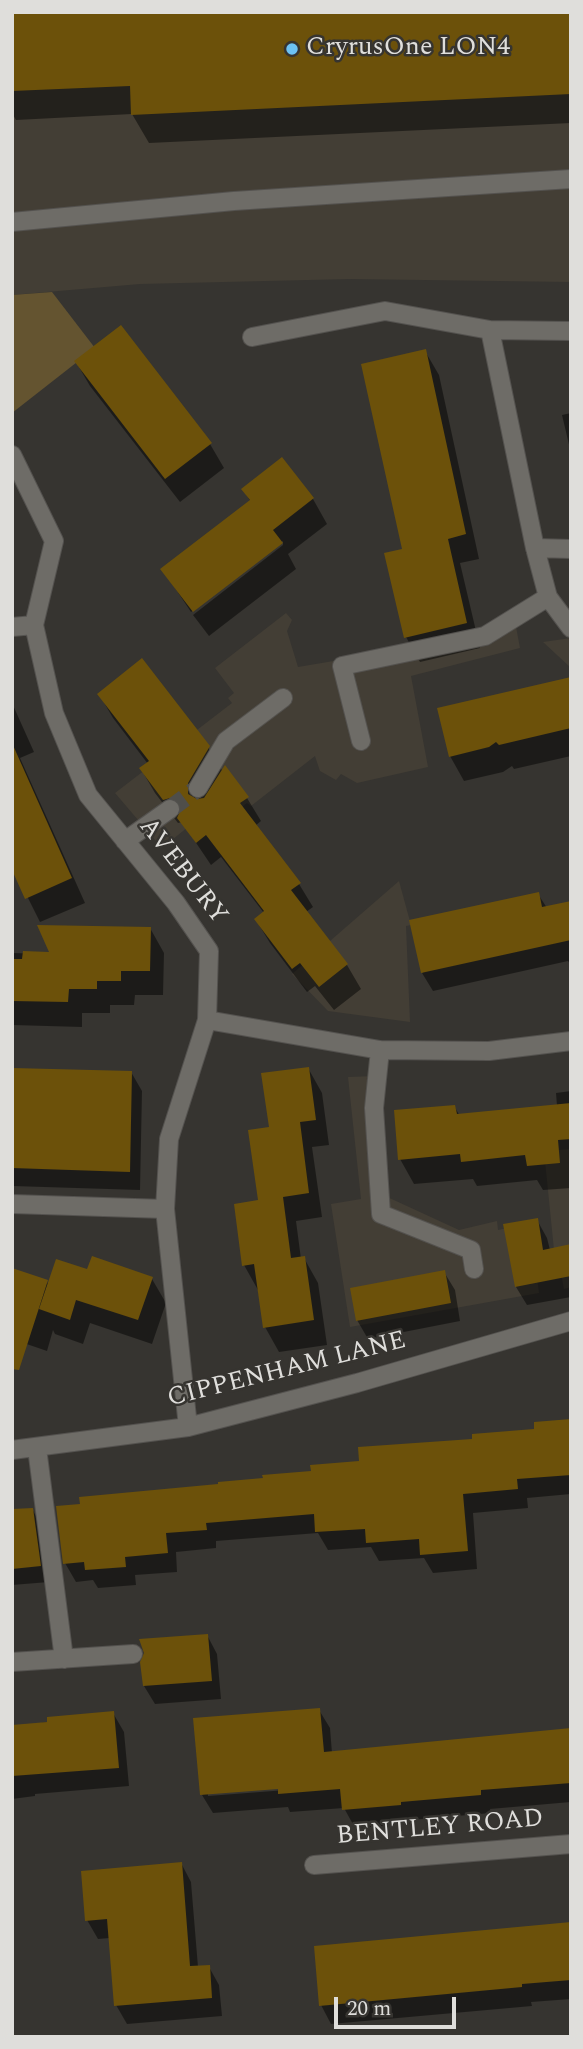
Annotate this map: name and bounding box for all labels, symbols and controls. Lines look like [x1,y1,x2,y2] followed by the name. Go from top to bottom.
[306,33,510,65] place label: CryrusOne LON4
[284,41,300,57] marker: CryrusOne LON4
[131,813,233,931] street label: AVEBURY
[165,1326,409,1416] street label: CIPPENHAM LANE
[335,1804,545,1854] street label: BENTLEY ROAD
[338,1982,461,2026] scale bar
[347,1993,391,2025] text: 20 m

